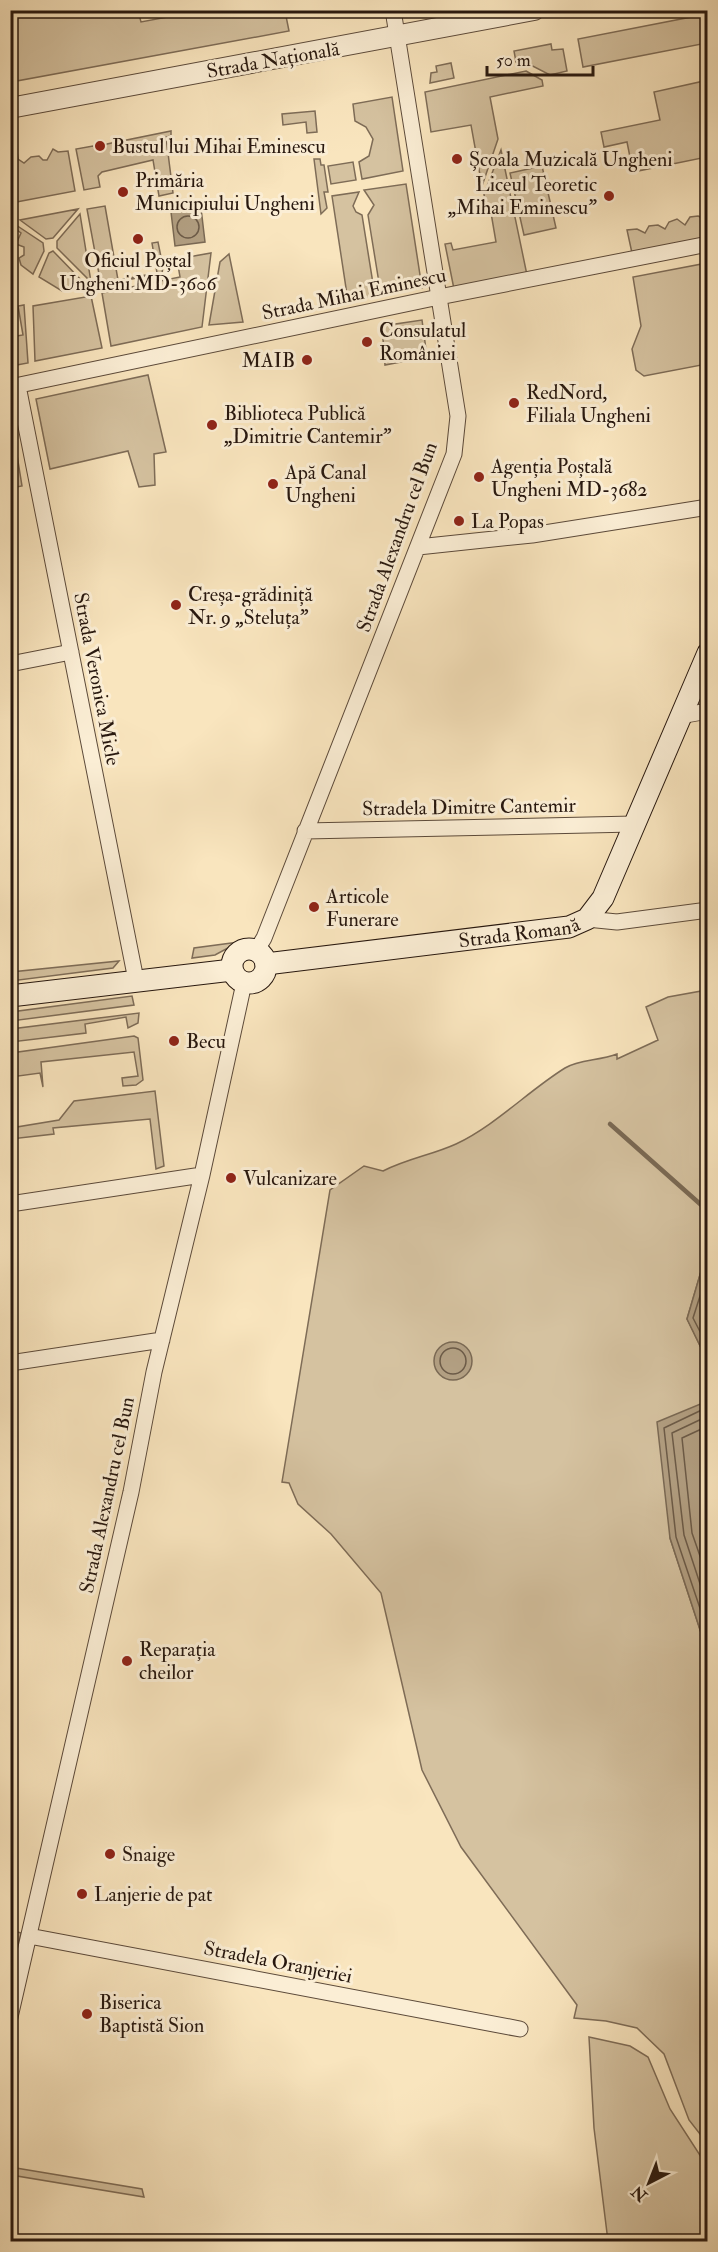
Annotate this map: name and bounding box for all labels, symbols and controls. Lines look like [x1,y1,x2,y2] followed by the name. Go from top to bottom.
[205,36,342,84] street label: Strada Națională
[487,39,594,77] scale bar
[496,49,531,72] text: 50 m
[112,134,326,159] place label: Bustul lui Mihai Eminescu
[93,139,107,153] marker: Bustul lui Mihai Eminescu
[469,147,673,172] place label: Școala Muzicală Ungheni
[450,152,464,166] marker: Școala Muzicală Ungheni
[135,168,315,217] place label: Primăria Municipiului Ungheni
[447,172,597,220] place label: Liceul Teoretic „Mihai Eminescu”
[116,185,130,199] marker: Primăria Municipiului Ungheni
[602,189,616,203] marker: Liceul Teoretic „Mihai Eminescu”
[131,232,145,246] marker: Oficiul Poștal Ungheni MD-3606
[59,248,218,296] place label: Oficiul Poștal Ungheni MD-3606
[260,262,448,326] street label: Strada Mihai Eminescu
[379,318,466,366] place label: Consulatul României
[360,335,374,349] marker: Consulatul României
[242,348,295,373] place label: MAIB
[300,353,314,367] marker: MAIB
[526,380,651,428] place label: RedNord, Filiala Ungheni
[507,396,521,410] marker: RedNord, Filiala Ungheni
[223,401,392,449] place label: Biblioteca Publică „Dimitrie Cantemir"
[205,418,219,432] marker: Biblioteca Publică „Dimitrie Cantemir"
[351,439,443,635] street label: Strada Alexandru cel Bun
[490,454,648,502] place label: Agenția Poștală Ungheni MD-3682
[284,460,367,508] place label: Apă Canal Ungheni
[472,470,486,484] marker: Agenția Poștală Ungheni MD-3682
[266,477,280,491] marker: Apă Canal Ungheni
[471,509,544,535] place label: La Popas
[452,514,466,528] marker: La Popas
[188,582,314,630] place label: Creșa-grădiniță Nr. 9 „Steluța”
[68,590,126,768] street label: Strada Veronica Micle
[169,598,183,612] marker: Creșa-grădiniță Nr. 9 „Steluța”
[362,793,577,821] street label: Stradela Dimitre Cantemir
[325,884,399,932] place label: Articole Funerare
[307,900,321,914] marker: Articole Funerare
[457,911,584,953] street label: Strada Romană
[186,1029,226,1054] place label: Becu
[167,1034,181,1048] marker: Becu
[243,1166,337,1191] place label: Vulcanizare
[224,1171,238,1185] marker: Vulcanizare
[74,1394,140,1596] street label: Strada Alexandru cel Bun
[139,1637,216,1685] place label: Reparația cheilor
[120,1654,134,1668] marker: Reparația cheilor
[122,1842,175,1867] place label: Snaige
[103,1847,117,1861] marker: Snaige
[94,1882,213,1908] place label: Lanjerie de pat
[75,1887,89,1901] marker: Lanjerie de pat
[202,1935,354,1989] street label: Stradela Oranjeriei
[99,1990,204,2039] place label: Biserica Baptistă Sion
[80,2007,94,2021] marker: Biserica Baptistă Sion
[619,2153,679,2213] north arrow
[627,2181,652,2206] text: N

